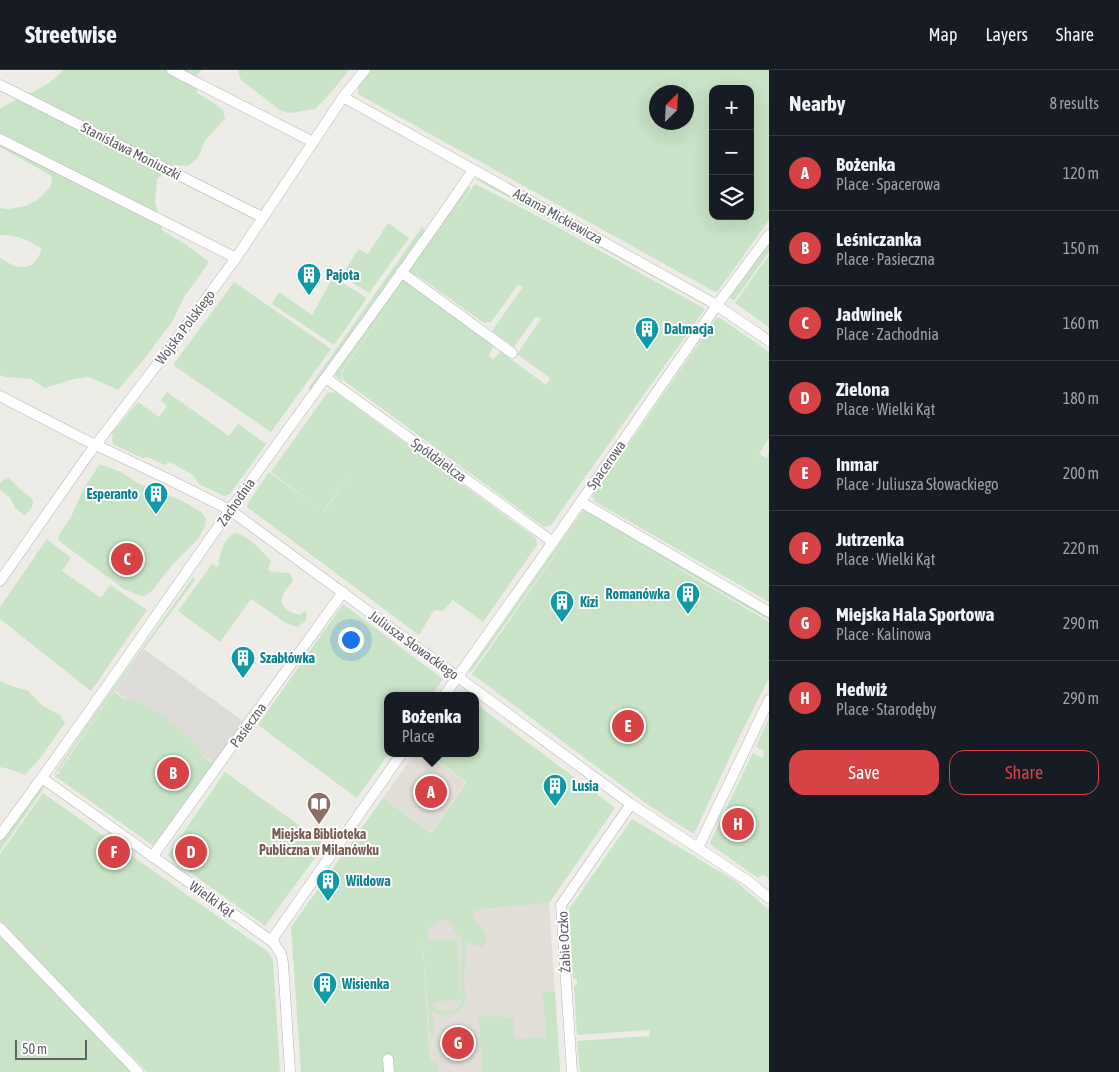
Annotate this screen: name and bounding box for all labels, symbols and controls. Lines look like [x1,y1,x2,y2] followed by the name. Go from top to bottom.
[25,21,117,48] text: Streetwise
[928,24,957,45] text: Map
[985,24,1028,45] text: Layers
[1056,24,1094,45] text: Share
[649,85,694,130] north arrow
[709,85,754,220] map controls
[709,85,754,130] button: +
[789,91,845,115] text: Nearby
[1049,94,1099,112] text: 8 results
[78,119,184,183] street label: Stanisława Moniuszki
[709,130,754,175] button: −
[836,153,895,175] text: Bożenka
[801,164,809,182] text: A
[1063,164,1099,182] text: 120 m
[709,175,754,220] button: layers
[836,175,940,193] text: Place · Spacerowa
[510,185,606,247] street label: Adama Mickiewicza
[836,228,921,250] text: Leśniczanka
[801,239,809,257] text: B
[1063,239,1099,257] text: 150 m
[836,250,935,268] text: Place · Pasieczna
[296,262,322,296] building icon: Pajota
[326,267,360,283] place label: Pajota
[152,287,218,367] street label: Wojska Polskiego
[836,303,902,325] text: Jadwinek
[801,314,809,332] text: C
[1063,314,1099,332] text: 160 m
[634,316,660,350] building icon: Dalmacja
[664,321,714,337] place label: Dalmacja
[836,325,939,343] text: Place · Zachodnia
[836,378,889,400] text: Zielona
[801,389,809,407] text: D
[1063,389,1099,407] text: 180 m
[836,400,935,418] text: Place · Wielki Kąt
[408,435,470,485] street label: Spółdzielcza
[583,438,629,492] street label: Spacerowa
[836,453,878,475] text: Inmar
[802,464,808,482] text: E
[1063,464,1099,482] text: 200 m
[214,475,258,529] street label: Zachodnia
[836,475,999,493] text: Place · Juliusza Słowackiego
[143,481,169,515] building icon: Esperanto
[86,486,138,502] place label: Esperanto
[836,528,904,550] text: Jutrzenka
[802,539,808,557] text: F
[1063,539,1099,557] text: 220 m
[111,540,143,578] pin: C
[836,550,935,568] text: Place · Wielki Kąt
[675,581,701,615] building icon: Romanówka
[606,586,670,602] place label: Romanówka
[549,589,575,623] building icon: Kizi
[580,594,598,610] place label: Kizi
[836,603,994,625] text: Miejska Hala Sportowa
[366,607,462,683] street label: Juliusza Słowackiego
[801,614,809,632] text: G
[1063,614,1099,632] text: 290 m
[836,625,931,643] text: Place · Kalinowa
[338,627,364,653] your location
[230,645,256,679] building icon: Szabłówka
[260,650,316,666] place label: Szabłówka
[836,678,887,700] text: Hedwiż
[800,689,810,707] text: H
[1063,689,1099,707] text: 290 m
[384,692,479,757] popup
[227,700,269,750] street label: Pasieczna
[836,700,936,718] text: Place · Starodęby
[402,705,461,727] text: Bożenka
[612,707,644,745] pin: E
[402,727,435,745] text: Place
[789,750,939,795] button: Save
[949,750,1099,795] button: Share
[157,754,189,792] pin: B
[415,773,447,811] pin: A
[542,773,568,807] building icon: Lusia
[572,778,599,794] place label: Lusia
[306,791,332,825] library icon: Miejska Biblioteka Publiczna w Milanówku
[722,805,754,843] pin: H
[259,826,379,858] place label: Miejska Biblioteka Publiczna w Milanówku
[98,833,130,871] pin: F
[175,833,207,871] pin: D
[315,868,341,902] building icon: Wildowa
[345,873,391,889] place label: Wildowa
[186,878,238,920] street label: Wielki Kąt
[554,911,574,973] street label: Żabie Oczko
[312,971,338,1005] building icon: Wisienka
[341,976,390,992] place label: Wisienka
[442,1024,474,1062] pin: G
[15,1037,88,1060] scale bar
[22,1041,47,1057] text: 50 m

